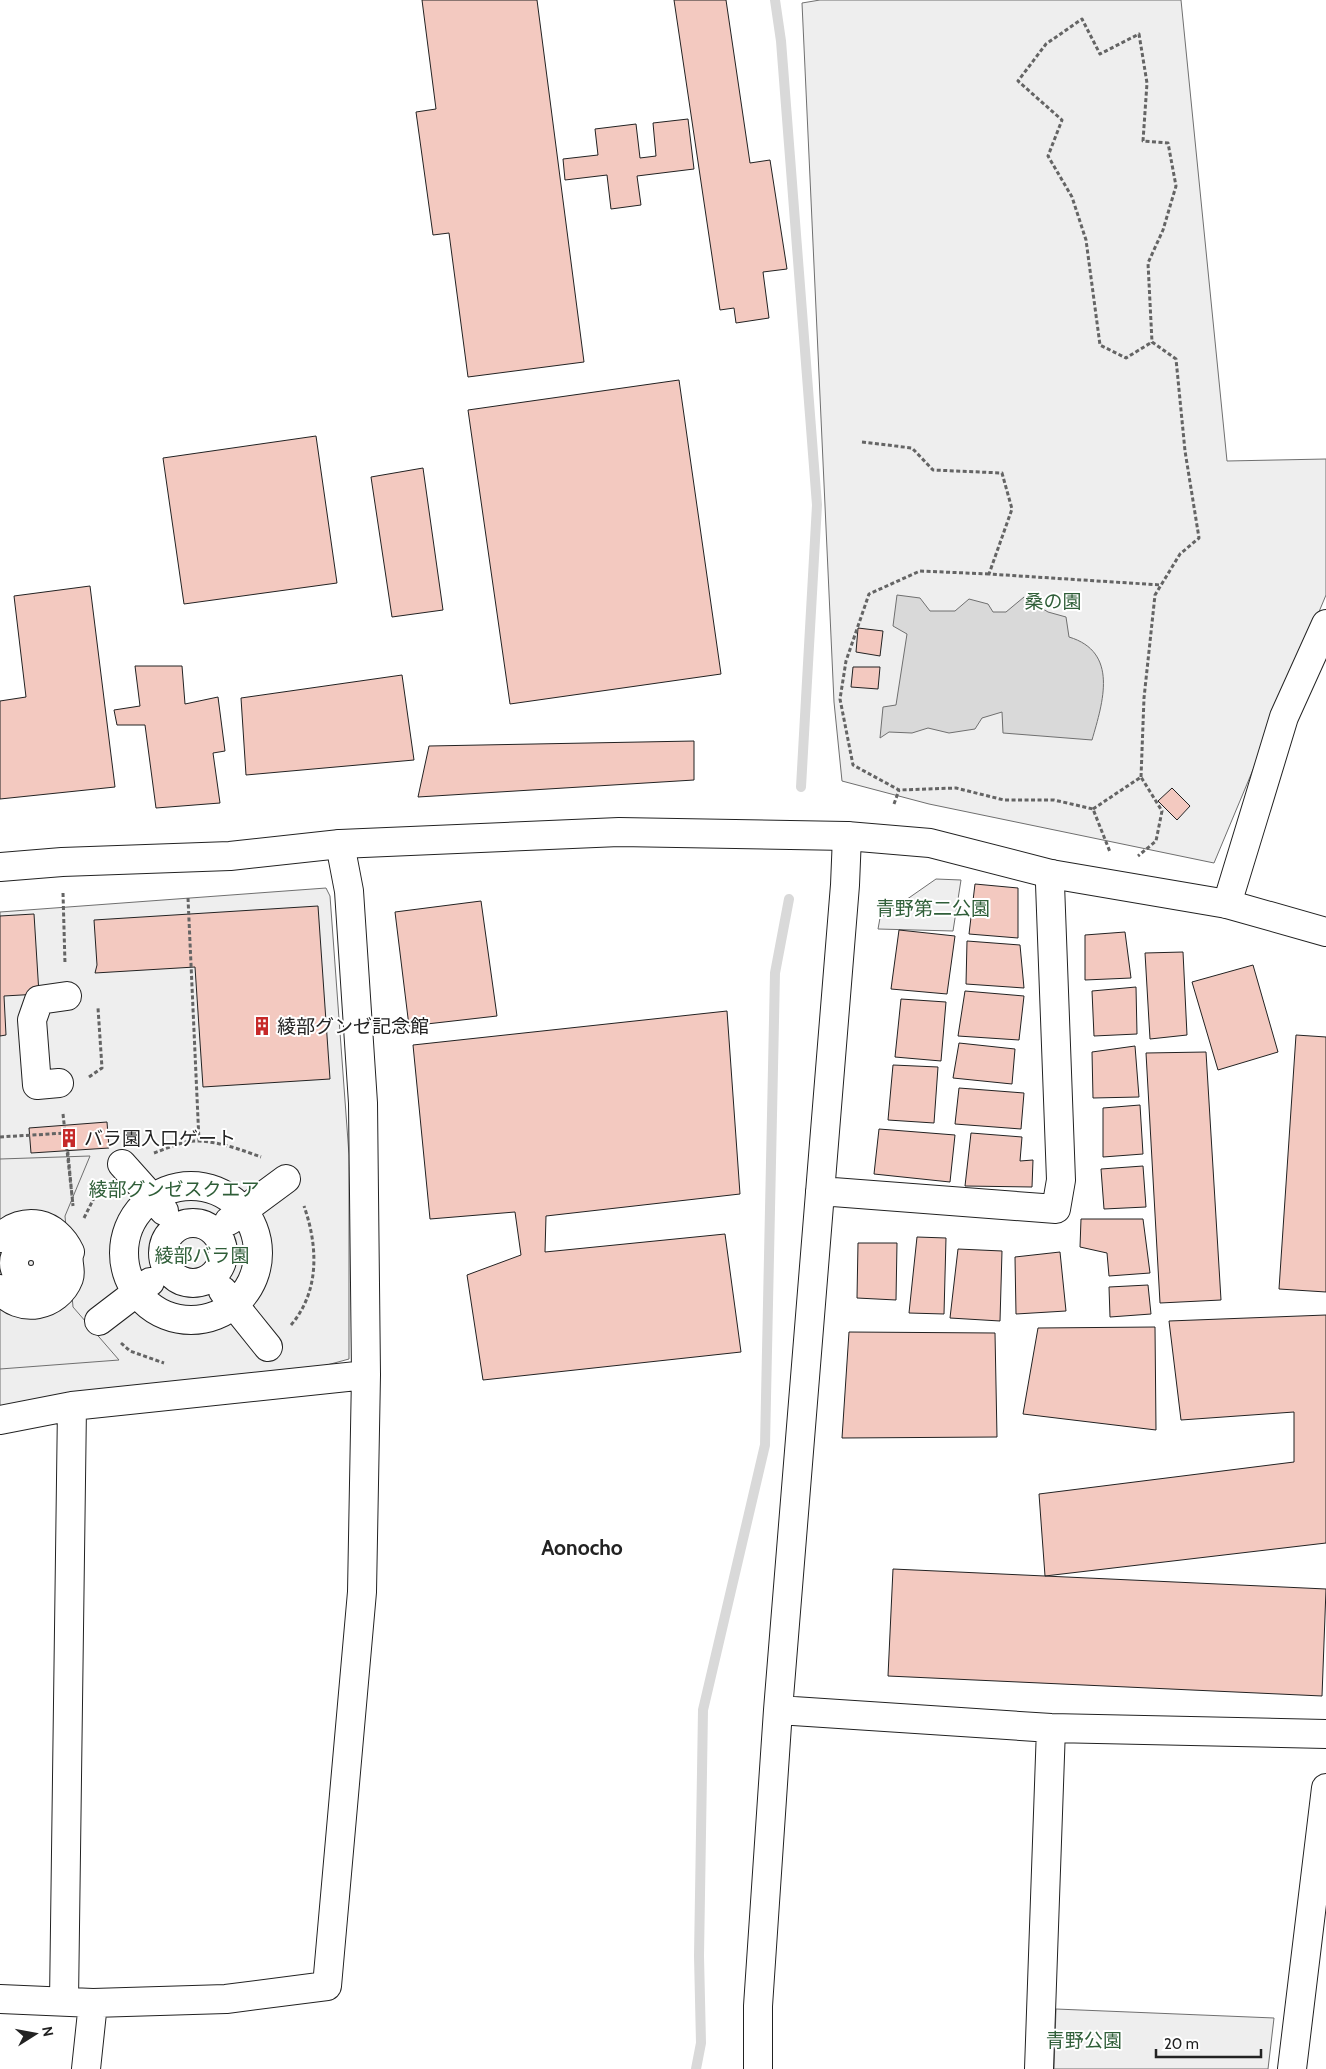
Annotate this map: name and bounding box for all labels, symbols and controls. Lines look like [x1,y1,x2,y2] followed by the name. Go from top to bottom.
[1024,590,1082,613] park label: 桑の園
[876,897,990,920] park label: 青野第二公園
[251,1015,273,1037] building icon: 綾部グンゼ記念館
[277,1015,429,1038] place label: 綾部グンゼ記念館
[58,1127,80,1149] building icon: バラ園入口ゲート
[84,1127,236,1150] place label: バラ園入口ゲート
[88,1178,260,1201] park label: 綾部グンゼスクエア
[154,1244,250,1267] park label: 綾部バラ園
[541,1535,623,1560] district label: Aonocho
[10,2009,60,2059] north arrow
[38,2025,58,2038] text: N
[1156,2026,1261,2058] scale bar
[1046,2029,1122,2052] park label: 青野公園
[1164,2035,1199,2053] text: 20 m

